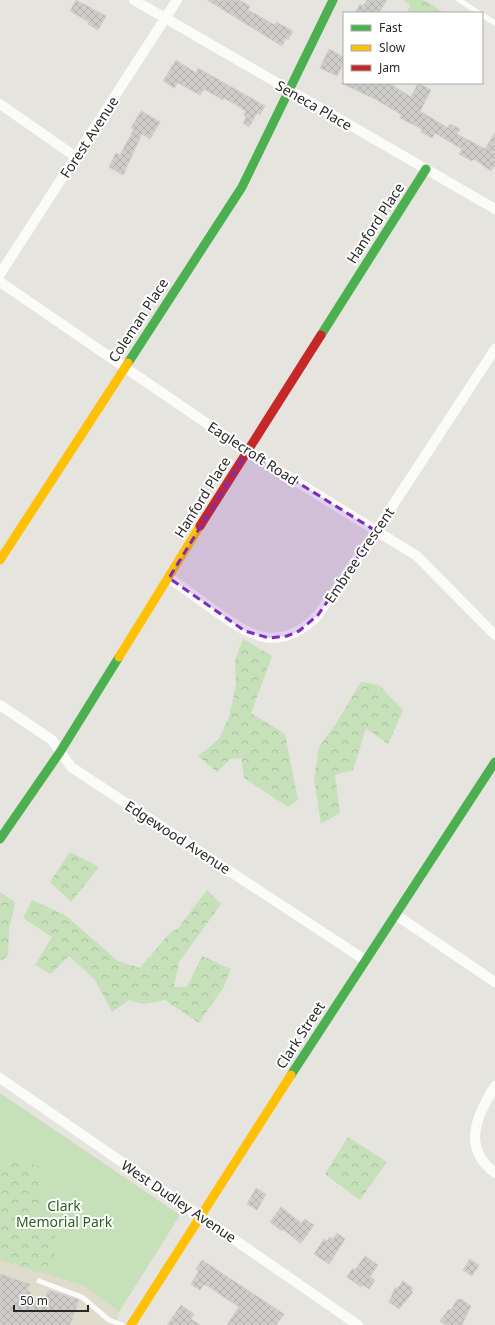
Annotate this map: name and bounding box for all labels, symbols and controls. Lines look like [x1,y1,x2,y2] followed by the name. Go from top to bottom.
[343,12,483,84] legend
[379,19,403,36] text: Fast
[379,39,406,56] text: Slow
[378,59,400,76] text: Jam
[272,76,356,135] street label: Seneca Place
[56,92,123,181] street label: Forest Avenue
[342,179,408,267] street label: Hanford Place
[104,274,172,366] street label: Coleman Place
[204,417,302,489] street label: Eaglecroft Road
[169,453,235,541] street label: Hanford Place
[320,503,398,607] street label: Embree Crescent
[122,796,234,878] street label: Edgewood Avenue
[271,998,329,1072] street label: Clark Street
[118,1155,240,1247] street label: West Dudley Avenue
[16,1196,113,1231] park label: Clark Memorial Park
[14,1287,88,1313] scale bar
[20,1292,48,1309] text: 50 m

